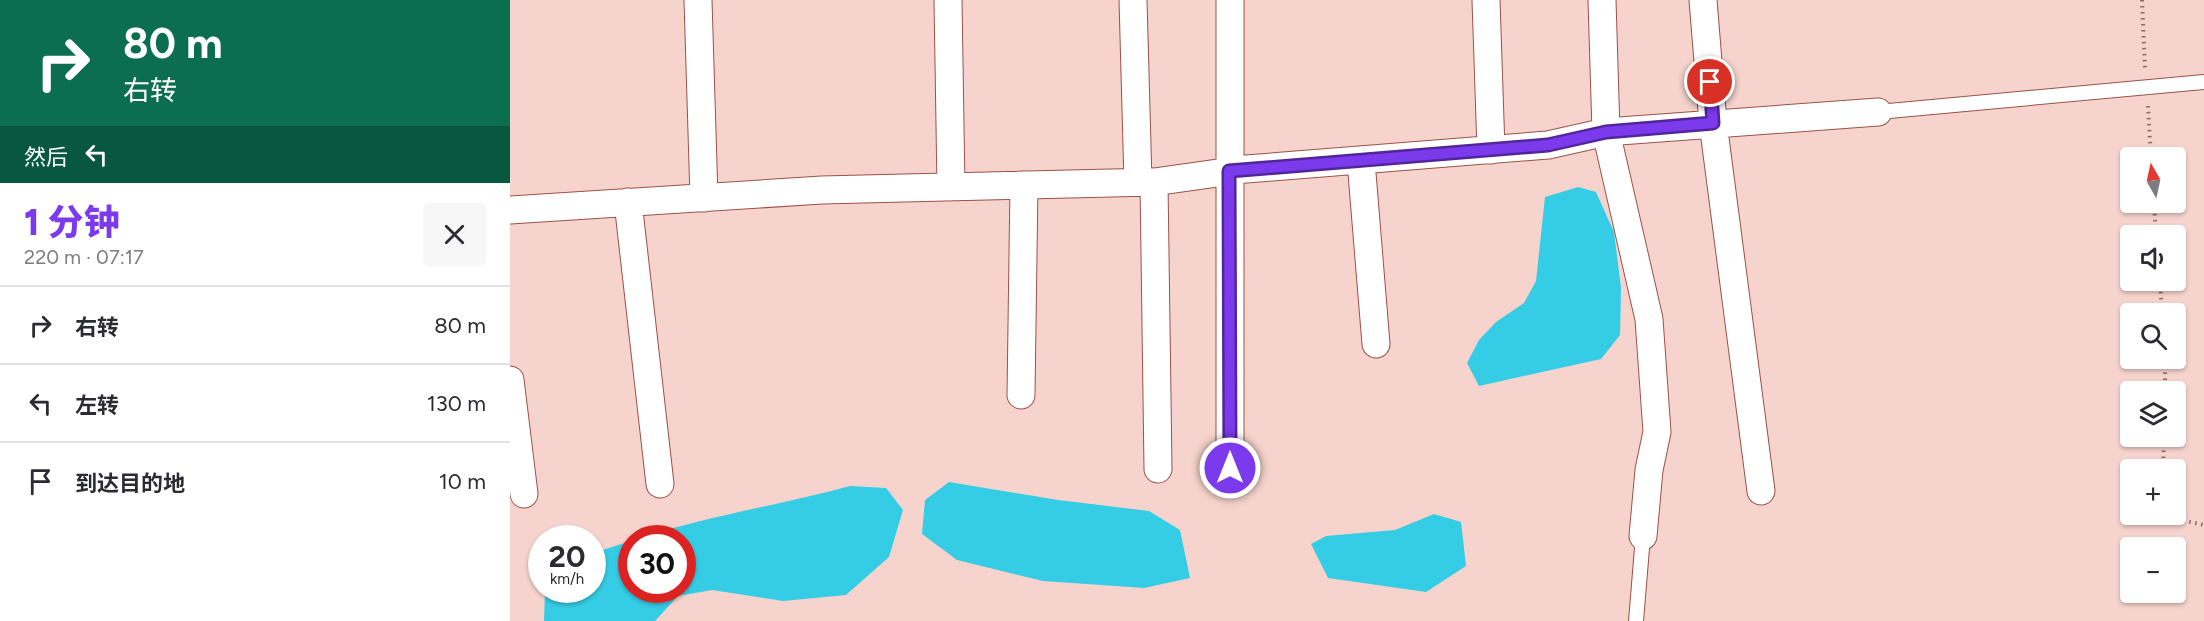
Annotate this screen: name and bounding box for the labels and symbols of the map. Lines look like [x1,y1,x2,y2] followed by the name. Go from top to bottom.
[1684,56,1735,107] pin
[2120,147,2186,213] north arrow
[1198,436,1262,500] position arrow
[618,525,696,603] speed limit sign: 30

